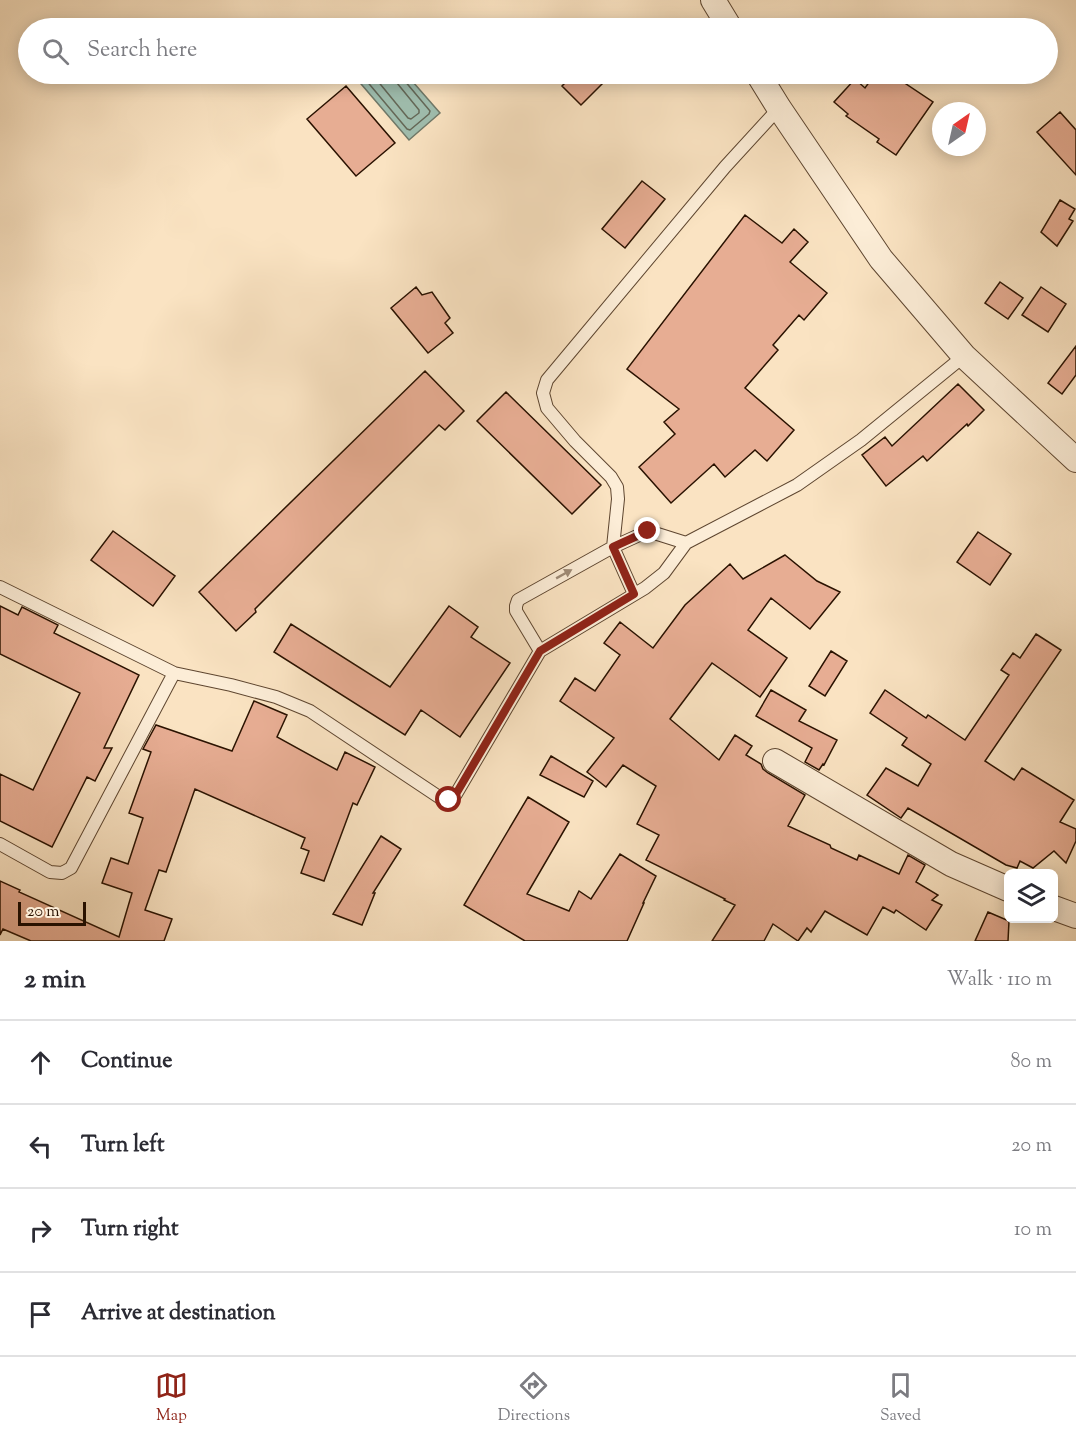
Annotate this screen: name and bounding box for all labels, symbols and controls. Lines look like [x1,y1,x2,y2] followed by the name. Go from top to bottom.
[18,18,1058,84] search box
[39,35,72,68] icon: search
[87,35,197,67] text: Search here
[932,102,986,156] north arrow
[634,517,660,543] route end
[556,569,572,580] one-way arrow
[435,786,461,812] route start
[1004,869,1058,923] map controls
[1004,869,1058,923] button: layers
[18,899,86,926] scale bar
[27,901,60,924] text: 20 m
[24,962,86,999] text: 2 min
[947,966,1052,995] text: Walk · 110 m
[24,1046,57,1079] icon: ahead
[81,1046,172,1078] text: Continue
[1011,1048,1052,1077] text: 80 m
[24,1130,57,1163] icon: left
[81,1130,164,1162] text: Turn left
[1011,1132,1052,1161] text: 20 m
[24,1214,57,1247] icon: right
[81,1214,178,1246] text: Turn right
[1014,1216,1052,1245] text: 10 m
[24,1298,57,1331] icon: arrive
[81,1298,276,1330] text: Arrive at destination
[155,1369,188,1428] tab: Map
[498,1369,570,1428] tab: Directions
[880,1369,921,1428] tab: Saved

